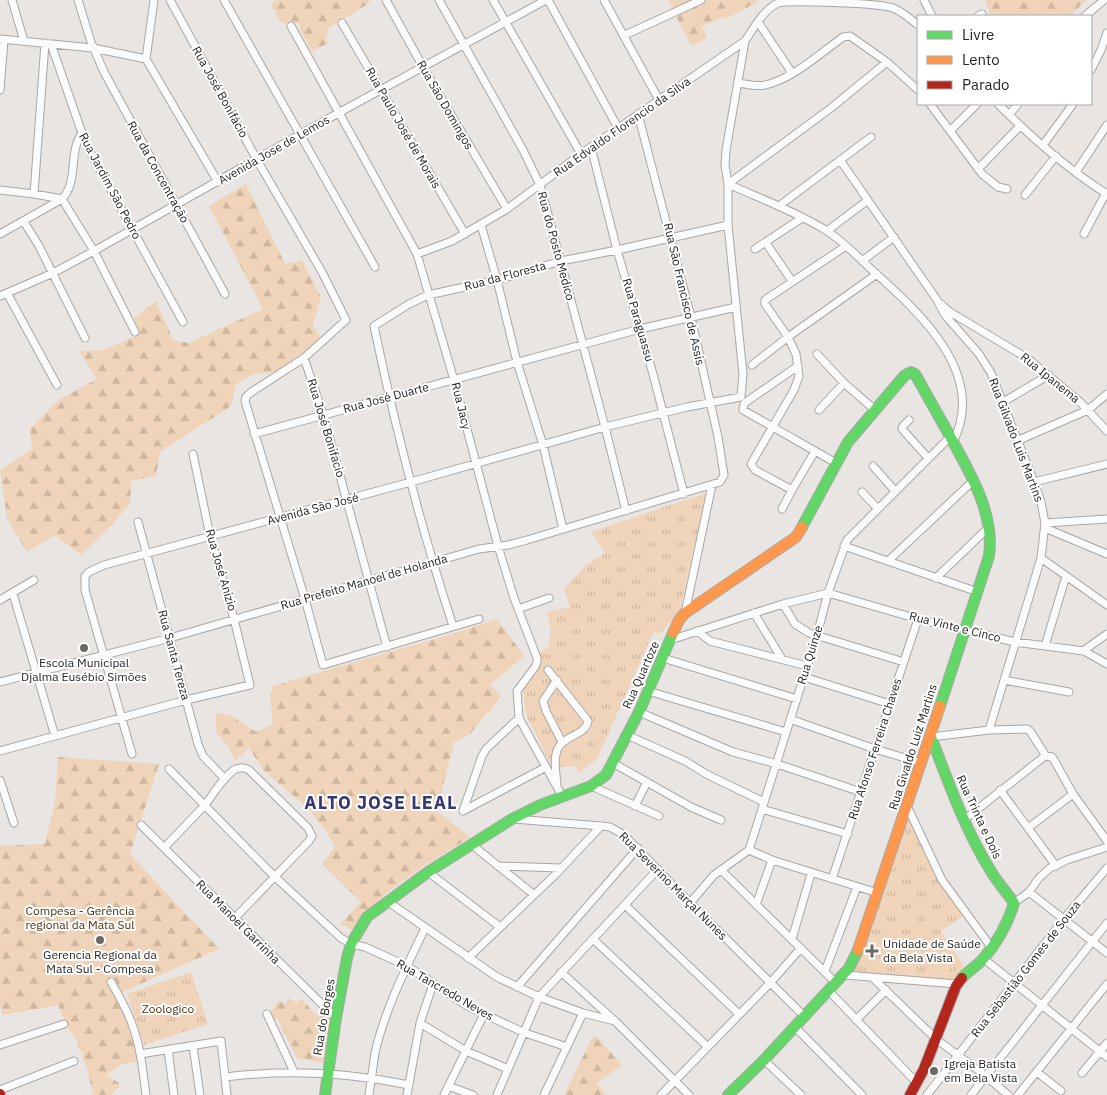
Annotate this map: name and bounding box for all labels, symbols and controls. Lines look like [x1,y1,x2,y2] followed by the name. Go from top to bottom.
[917,15,1092,105] legend
[962,25,994,44] text: Livre
[189,43,252,140] street label: Rua José Bonifácio
[962,50,1000,69] text: Lento
[414,57,477,152] street label: Rua São Domingos
[363,64,444,191] street label: Rua Paulo José de Morais
[550,73,694,180] street label: Rua Edvaldo Florencio da Silva
[962,75,1010,94] text: Parado
[215,112,332,188] street label: Avenida Jose de Lemos
[124,118,193,226] street label: Rua da Concentração
[76,130,145,242] street label: Rua Jardim São Pedro
[535,190,578,302] street label: Rua do Posto Medico
[661,221,708,367] street label: Rua São Francisco de Assis
[462,257,548,294] street label: Rua da Floresta
[619,276,658,363] street label: Rua Paraguassu
[1018,349,1084,407] street label: Rua Ipanema
[986,376,1047,504] street label: Rua Gilvado Luis Martins
[304,377,349,479] street label: Rua José Bonifacio
[341,379,431,416] street label: Rua José Duarte
[448,381,475,431] street label: Rua Jacy
[265,489,361,528] street label: Avenida São José
[203,527,240,613] street label: Rua José Anizio
[279,550,450,613] street label: Rua Prefeito Manoel de Holanda
[155,608,194,702] street label: Rua Santa Tereza
[908,608,1003,645] street label: Rua Vinte e Cinco
[793,623,826,686] street label: Rua Quinze
[619,638,662,711] street label: Rua Quartoze
[78,642,90,654] marker: Escola Municipal Djalma Eusébio Simões
[21,655,147,684] place label: Escola Municipal Djalma Eusébio Simões
[845,676,905,822] street label: Rua Afonso Ferreira Chaves
[885,682,940,812] street label: Rua Givaldo Luiz Martins
[953,772,1005,861] street label: Rua Trinta e Dois
[304,791,458,814] district label: ALTO JOSE LEAL
[616,828,731,943] street label: Rua Severino Marçal Nunes
[193,876,284,967] street label: Rua Manoel Garrinha
[968,897,1084,1040] street label: Rua Sebastião Gomes de Souza
[25,903,135,932] park label: Compesa - Gerência regional da Mata Sul
[94,934,106,946] marker: Gerencia Regional da Mata Sul - Compesa
[883,936,981,965] place label: Unidade de Saúde da Bela Vista
[865,944,879,958] marker: Unidade de Saúde da Bela Vista
[43,947,157,976] place label: Gerencia Regional da Mata Sul - Compesa
[394,956,497,1024] street label: Rua Tancredo Neves
[309,977,338,1056] street label: Rua do Borges
[142,1001,194,1016] park label: Zoologico
[944,1056,1018,1085] place label: Igreja Batista em Bela Vista
[928,1065,940,1077] marker: Igreja Batista em Bela Vista

